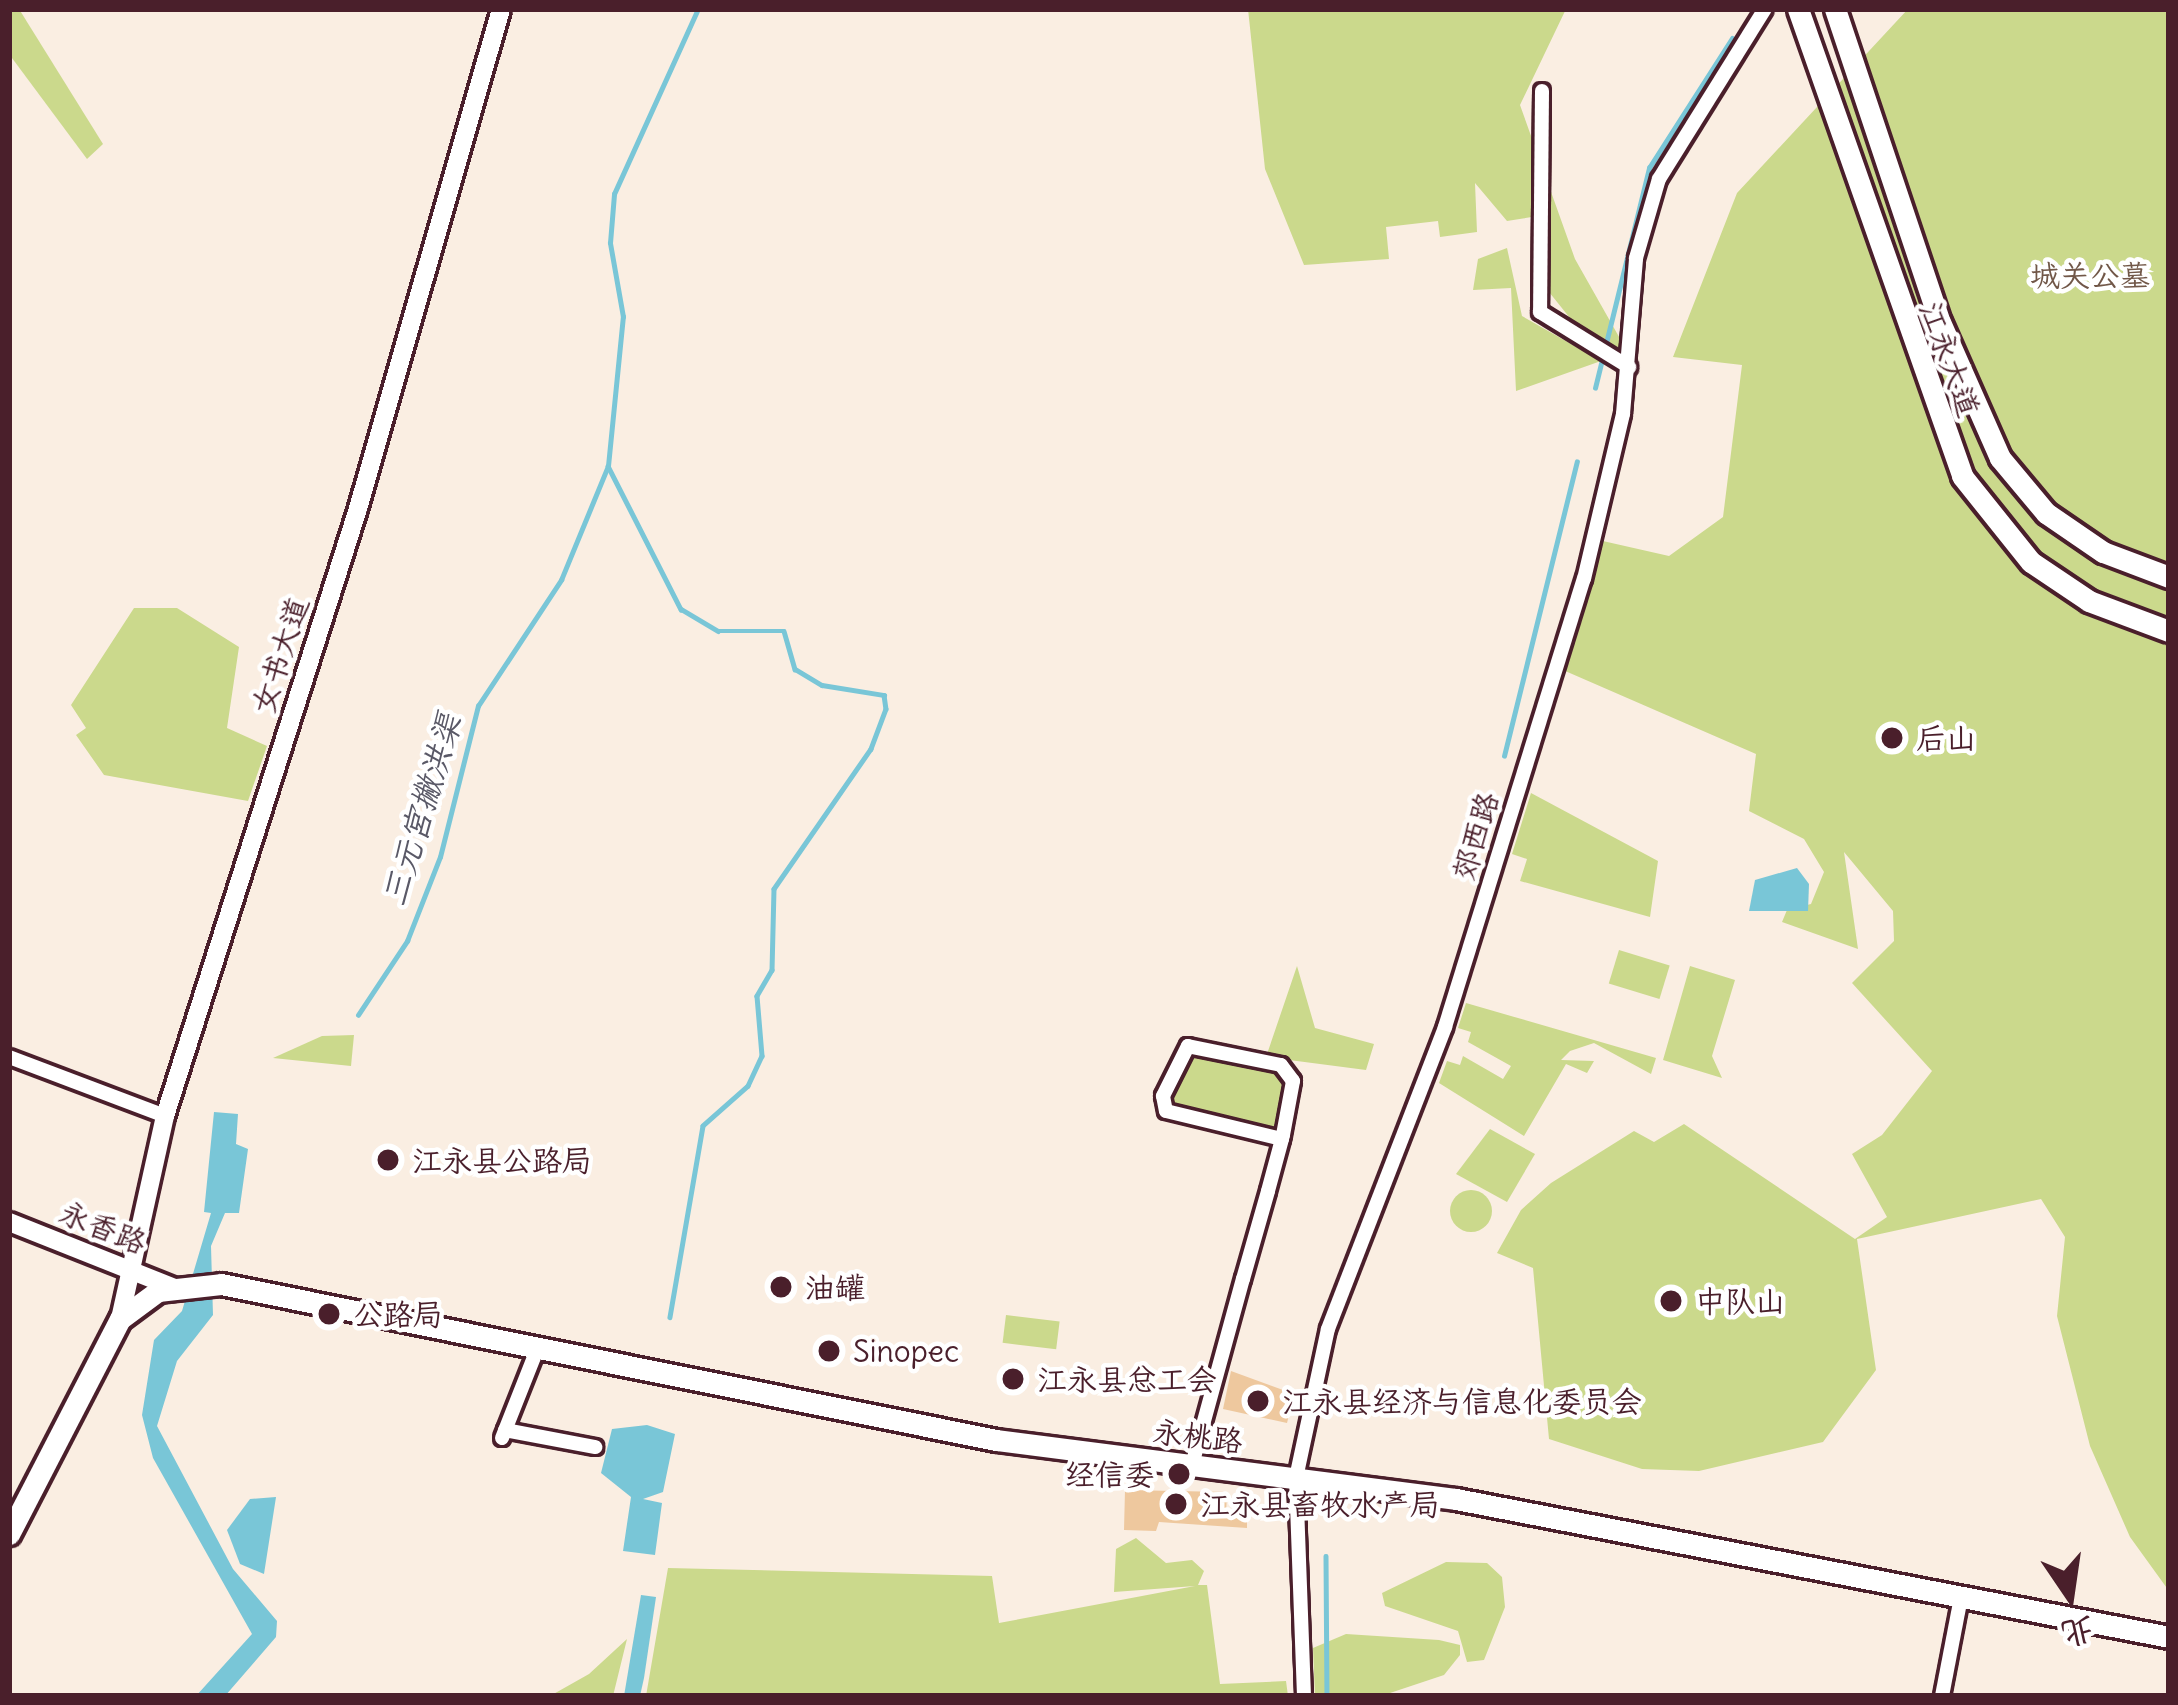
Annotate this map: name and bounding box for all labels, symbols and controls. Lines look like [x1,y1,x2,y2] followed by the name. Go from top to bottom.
[2030,257,2150,293] park label: 城关公墓
[1913,296,1987,422] street label: 江永大道
[244,592,316,718] street label: 女书大道
[374,710,470,910] water label: 三元宫撇洪渠
[1916,720,1976,756] place label: 后山
[1879,725,1905,751] marker: 后山
[1445,788,1505,884] street label: 郊西路
[412,1142,592,1178] place label: 江永县公路局
[375,1147,401,1173] marker: 江永县公路局
[55,1193,151,1261] street label: 永香路
[805,1269,865,1305] place label: 油罐
[768,1274,794,1300] marker: 油罐
[1695,1283,1785,1319] place label: 中队山
[1658,1288,1684,1314] marker: 中队山
[353,1296,443,1332] place label: 公路局
[316,1301,342,1327] marker: 公路局
[853,1333,959,1369] place label: Sinopec
[816,1338,842,1364] marker: Sinopec
[1037,1361,1217,1397] place label: 江永县总工会
[1000,1366,1026,1392] marker: 江永县总工会
[1282,1383,1642,1419] place label: 江永县经济与信息化委员会
[1245,1388,1271,1414] marker: 江永县经济与信息化委员会
[1151,1413,1245,1459] street label: 永桃路
[1065,1456,1155,1492] place label: 经信委
[1166,1461,1192,1487] marker: 经信委
[1200,1486,1440,1522] place label: 江永县畜牧水产局
[1163,1491,1189,1517] marker: 江永县畜牧水产局
[2010,1537,2130,1657] north arrow
[2057,1608,2099,1656] text: 北

